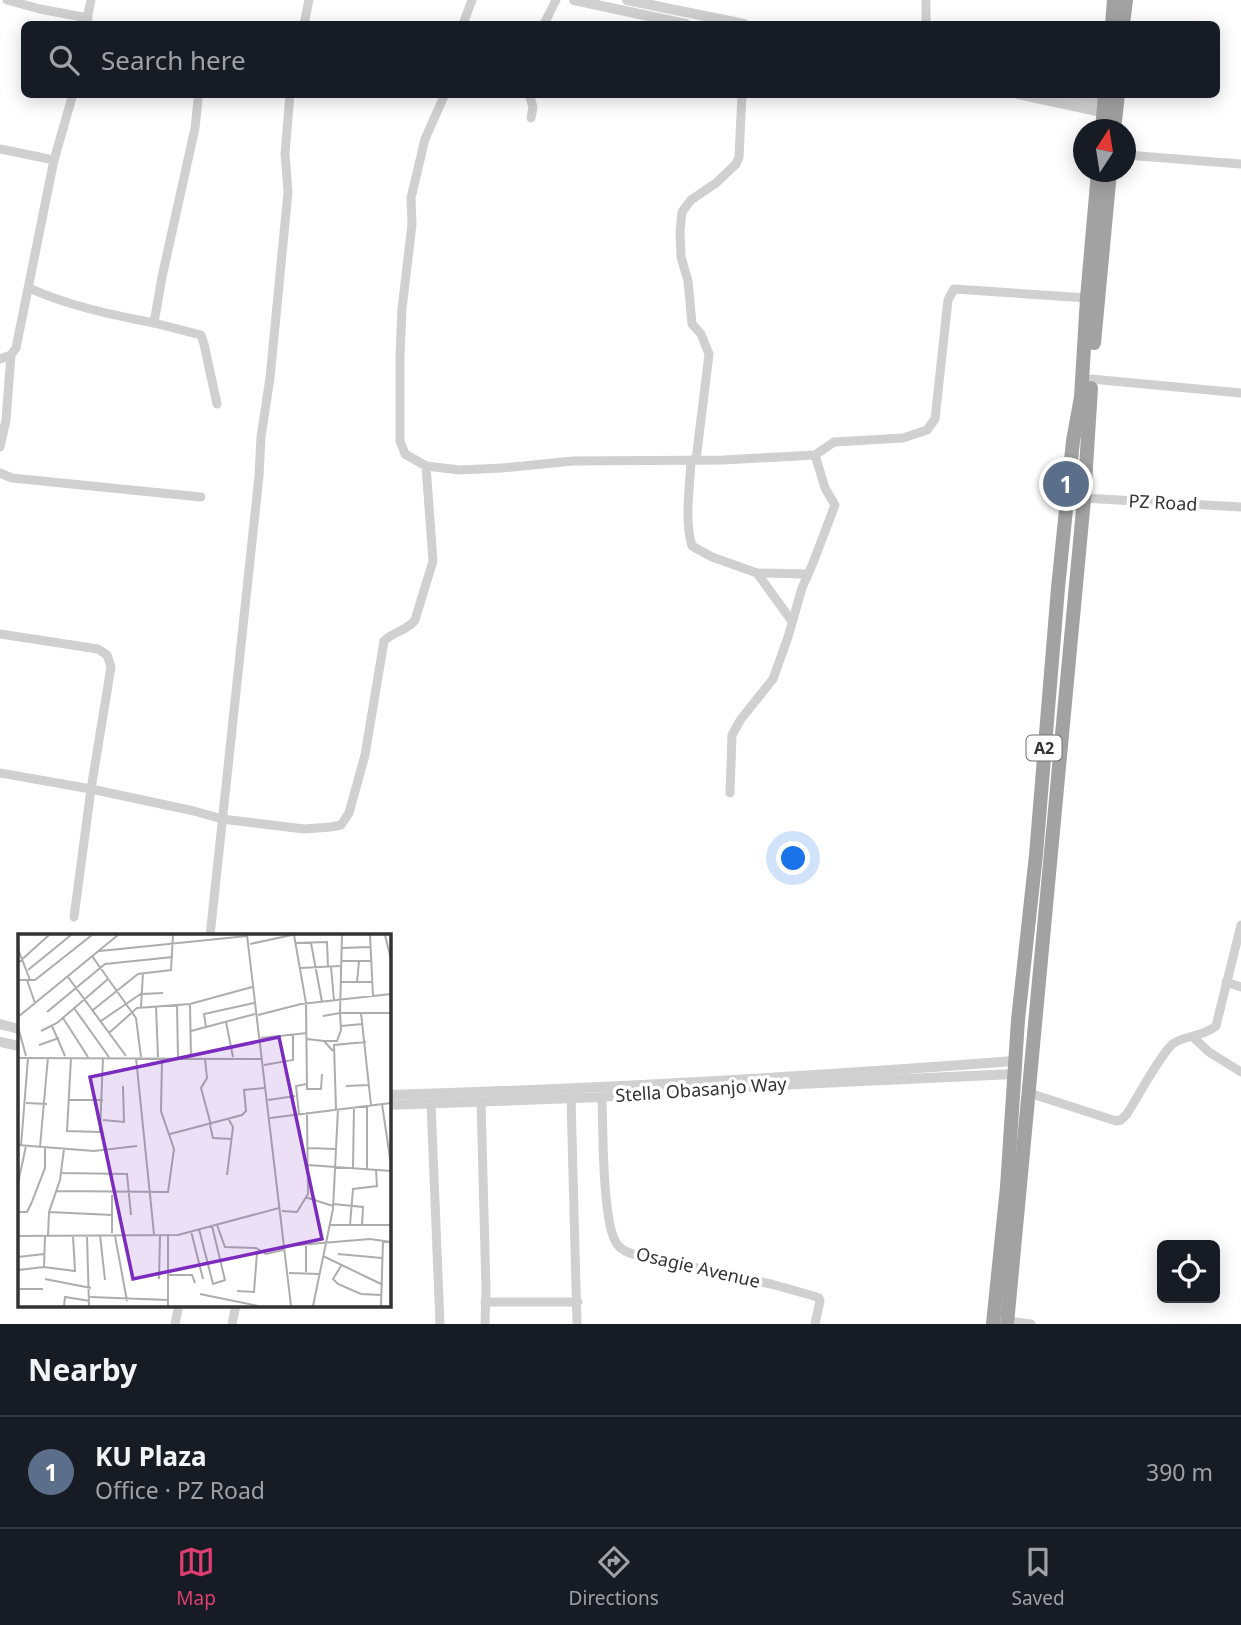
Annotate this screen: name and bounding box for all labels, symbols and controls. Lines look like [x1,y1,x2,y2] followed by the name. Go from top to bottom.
[21,21,1220,98] search box
[45,41,83,79] icon: search
[101,42,246,78] text: Search here
[1073,119,1136,182] north arrow
[1043,458,1089,510] pin: 1
[1128,488,1198,516] street label: PZ Road
[1026,736,1062,761] road number: A2
[776,841,810,875] your location
[18,934,390,1306] inset map
[615,1071,788,1107] street label: Stella Obasanjo Way
[1157,1240,1220,1303] map controls
[1157,1240,1220,1303] button: locate
[634,1241,763,1293] street label: Osagie Avenue
[28,1349,137,1390] text: Nearby
[95,1438,207,1474] text: KU Plaza
[44,1456,58,1488] text: 1
[1146,1456,1213,1488] text: 390 m
[95,1474,265,1506] text: Office · PZ Road
[176,1543,216,1611] tab: Map
[569,1543,659,1611] tab: Directions
[1011,1543,1065,1611] tab: Saved

